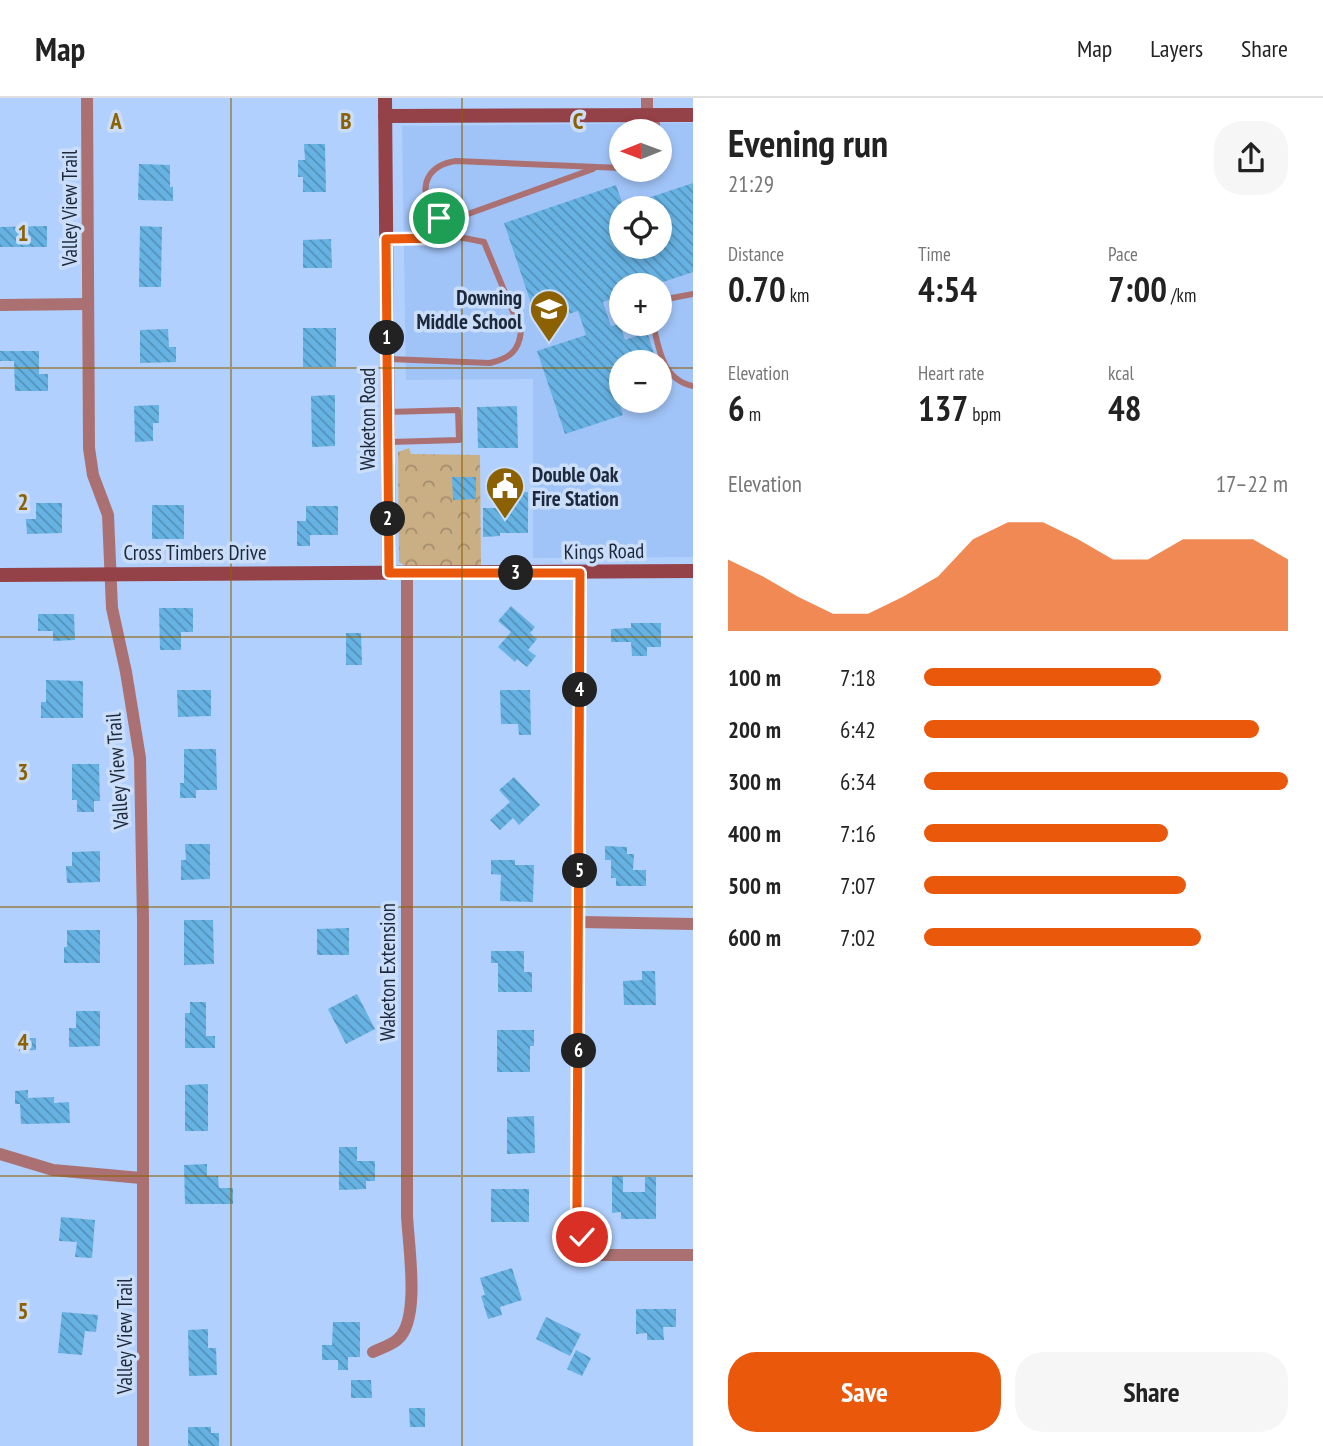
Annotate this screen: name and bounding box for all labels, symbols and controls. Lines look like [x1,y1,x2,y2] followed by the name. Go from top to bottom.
[35,27,85,70] text: Map
[1077,33,1112,64] text: Map
[1150,33,1203,64] text: Layers
[1241,33,1288,64] text: Share
[109,106,122,135] text: A
[340,106,352,135] text: B
[573,106,584,135] text: C
[728,118,888,167] text: Evening run
[609,119,672,182] north arrow
[609,119,672,413] map controls
[1214,121,1288,195] button: share
[56,150,83,267] street label: Valley View Trail
[728,169,774,198] text: 21:29
[409,188,469,248] pin
[609,196,672,259] button: locate
[420,199,458,237] icon: arrive
[18,218,29,247] text: 1
[728,242,784,266] text: Distance
[918,242,951,266] text: Time
[1108,242,1138,266] text: Pace
[728,266,786,312] text: 0.70
[918,266,977,312] text: 4:54
[1108,266,1167,312] text: 7:00
[609,273,672,336] button: +
[786,283,809,307] text: km
[1167,283,1196,307] text: /km
[416,284,523,335] place label: Downing Middle School
[528,288,570,343] school or university icon: Downing Middle School
[370,320,404,356] pin: 1
[382,325,391,349] text: 1
[609,350,672,413] button: −
[728,361,789,385] text: Elevation
[918,361,984,385] text: Heart rate
[1108,361,1134,385] text: kcal
[354,368,381,470] street label: Waketon Road
[728,385,745,431] text: 6
[918,385,968,431] text: 137
[1108,385,1141,431] text: 48
[745,402,761,426] text: m
[968,402,1001,426] text: bpm
[532,461,619,512] place label: Double Oak Fire Station
[484,465,526,520] public building icon: Double Oak Fire Station
[728,469,802,498] text: Elevation
[1216,469,1288,498] text: 17–22 m
[18,487,29,516] text: 2
[370,502,406,536] pin: 2
[383,506,392,530] text: 2
[563,537,645,565] street label: Kings Road
[123,539,267,566] street label: Cross Timbers Drive
[498,556,534,590] pin: 3
[511,560,520,584] text: 3
[728,663,781,692] text: 100 m
[840,663,876,692] text: 7:18
[562,672,598,708] pin: 4
[575,677,584,701] text: 4
[99,712,135,831] street label: Valley View Trail
[728,715,781,744] text: 200 m
[840,715,876,744] text: 6:42
[18,757,29,786] text: 3
[728,767,781,796] text: 300 m
[840,767,876,796] text: 6:34
[728,819,781,848] text: 400 m
[840,819,876,848] text: 7:16
[562,854,598,888] pin: 5
[575,858,584,882] text: 5
[728,871,781,900] text: 500 m
[840,871,876,900] text: 7:07
[374,903,401,1041] street label: Waketon Extension
[728,923,781,952] text: 600 m
[840,923,876,952] text: 7:02
[18,1027,29,1056] text: 4
[562,1034,596,1068] pin: 6
[574,1038,583,1062] text: 6
[552,1207,612,1267] pin
[563,1218,601,1256] icon: check
[111,1278,138,1395] street label: Valley View Trail
[18,1296,29,1325] text: 5
[728,1352,1001,1432] button: Save
[1015,1352,1288,1432] button: Share

